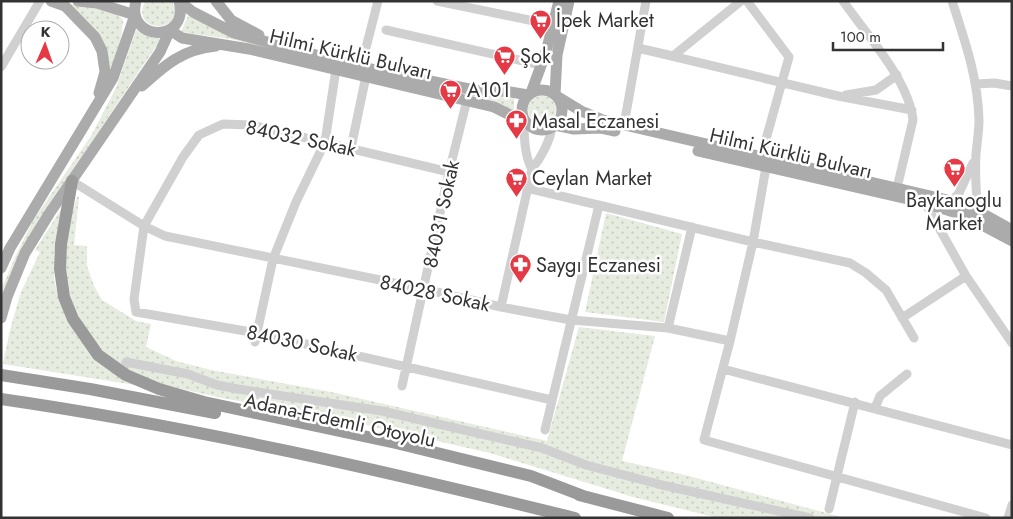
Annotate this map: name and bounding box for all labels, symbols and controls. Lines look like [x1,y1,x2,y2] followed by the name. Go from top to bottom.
[556,6,654,35] place label: İpek Market
[528,8,552,39] supermarket icon: İpek Market
[20,20,70,70] north arrow
[833,20,943,52] scale bar
[40,22,51,42] text: K
[267,22,435,87] street label: Hilmi Kürklü Bulvarı
[840,26,881,48] text: 100 m
[520,42,551,71] place label: Şok
[492,44,516,75] supermarket icon: Şok
[467,76,510,105] place label: A101
[439,78,463,109] supermarket icon: A101
[532,107,660,136] place label: Masal Eczanesi
[504,109,528,140] pharmacy icon: Masal Eczanesi
[243,113,359,164] street label: 84032 Sokak
[707,121,875,186] street label: Hilmi Kürklü Bulvarı
[942,156,966,187] supermarket icon: Baykanoglu Market
[416,157,467,271] street label: 84031 Sokak
[532,164,652,193] place label: Ceylan Market
[504,166,528,197] supermarket icon: Ceylan Market
[906,186,1002,238] place label: Baykanoglu Market
[536,251,661,280] place label: Saygı Eczanesi
[508,253,532,284] pharmacy icon: Saygı Eczanesi
[377,268,493,319] street label: 84028 Sokak
[244,318,360,369] street label: 84030 Sokak
[241,386,438,455] street label: Adana-Erdemli Otoyolu

